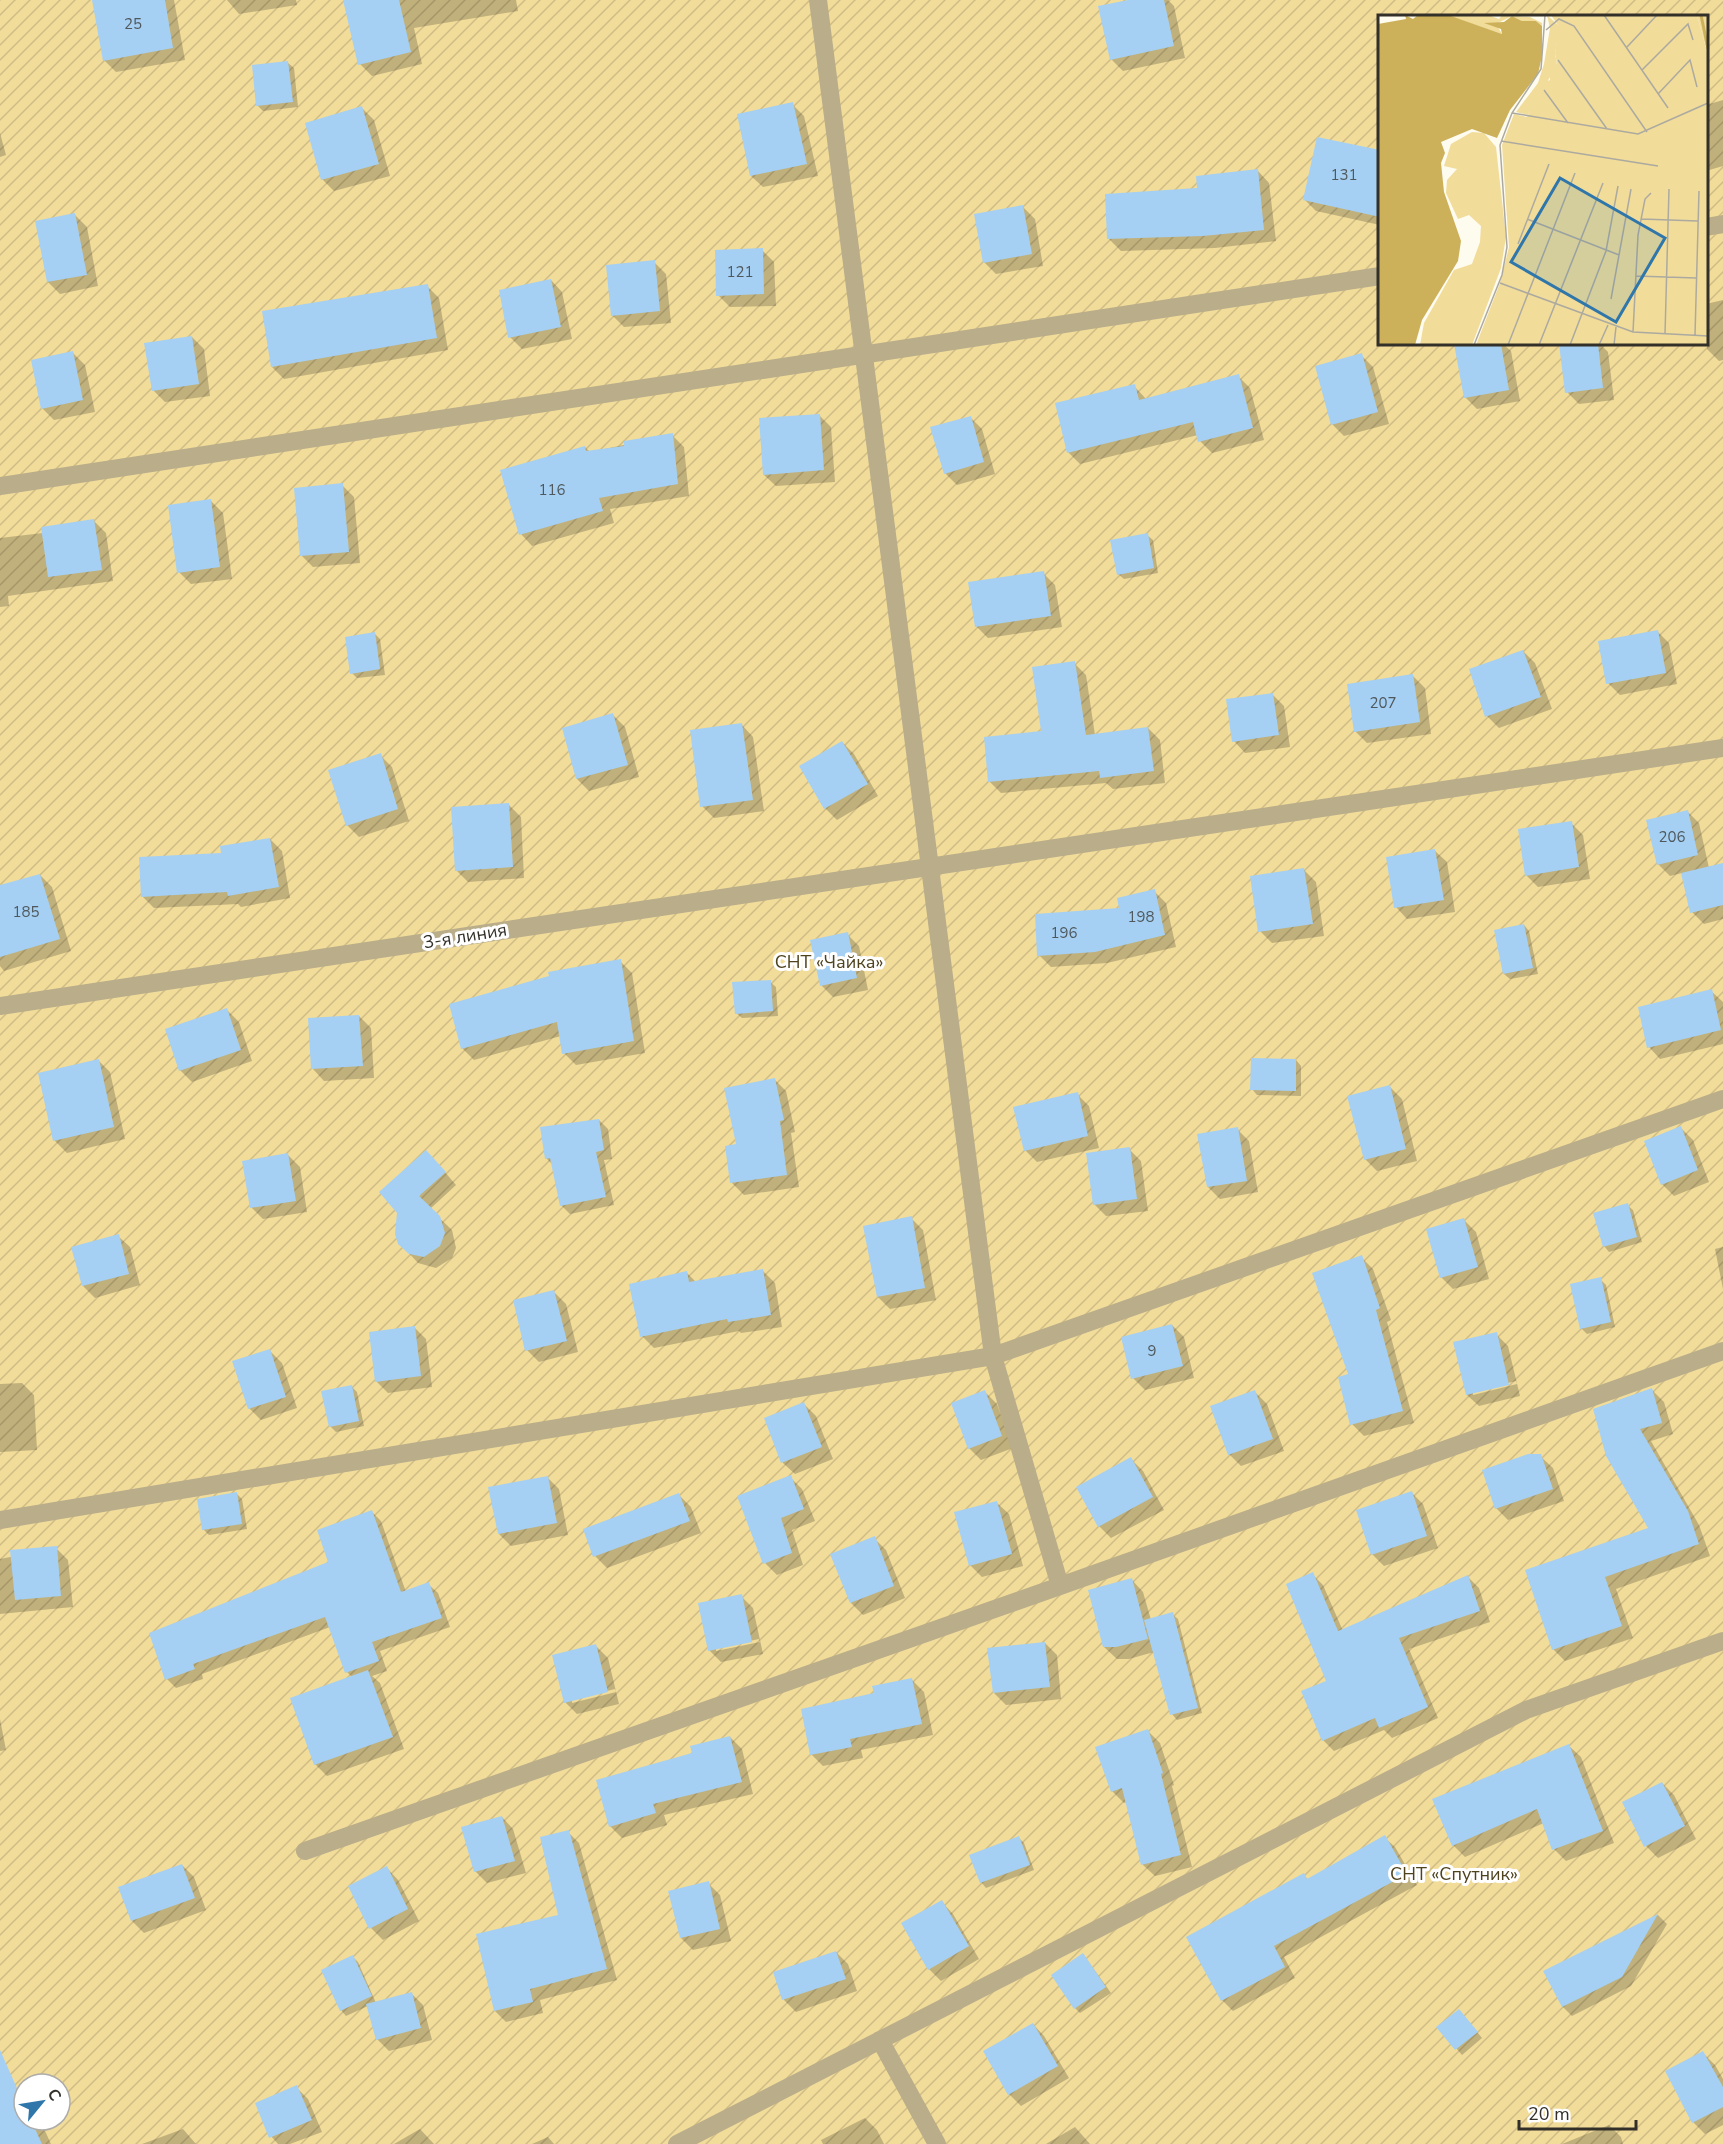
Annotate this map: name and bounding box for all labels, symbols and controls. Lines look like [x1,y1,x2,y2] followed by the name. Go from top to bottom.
[124,14,142,34] house number: 25
[1378,15,1708,345] inset map
[1330,165,1358,185] house number: 131
[726,262,754,282] house number: 121
[538,480,566,500] house number: 116
[1369,693,1397,713] house number: 207
[1658,827,1686,847] house number: 206
[12,902,40,922] house number: 185
[1127,907,1155,927] house number: 198
[421,918,509,954] street label: 3-я линия
[1050,923,1078,943] house number: 196
[775,950,883,974] park label: СНТ «Чайка»
[1147,1341,1157,1361] house number: 9
[1390,1862,1518,1886] park label: СНТ «Спутник»
[12,2072,72,2132] north arrow
[42,2085,66,2105] text: С
[1519,2093,1636,2131] scale bar
[1528,2102,1570,2126] text: 20 m

